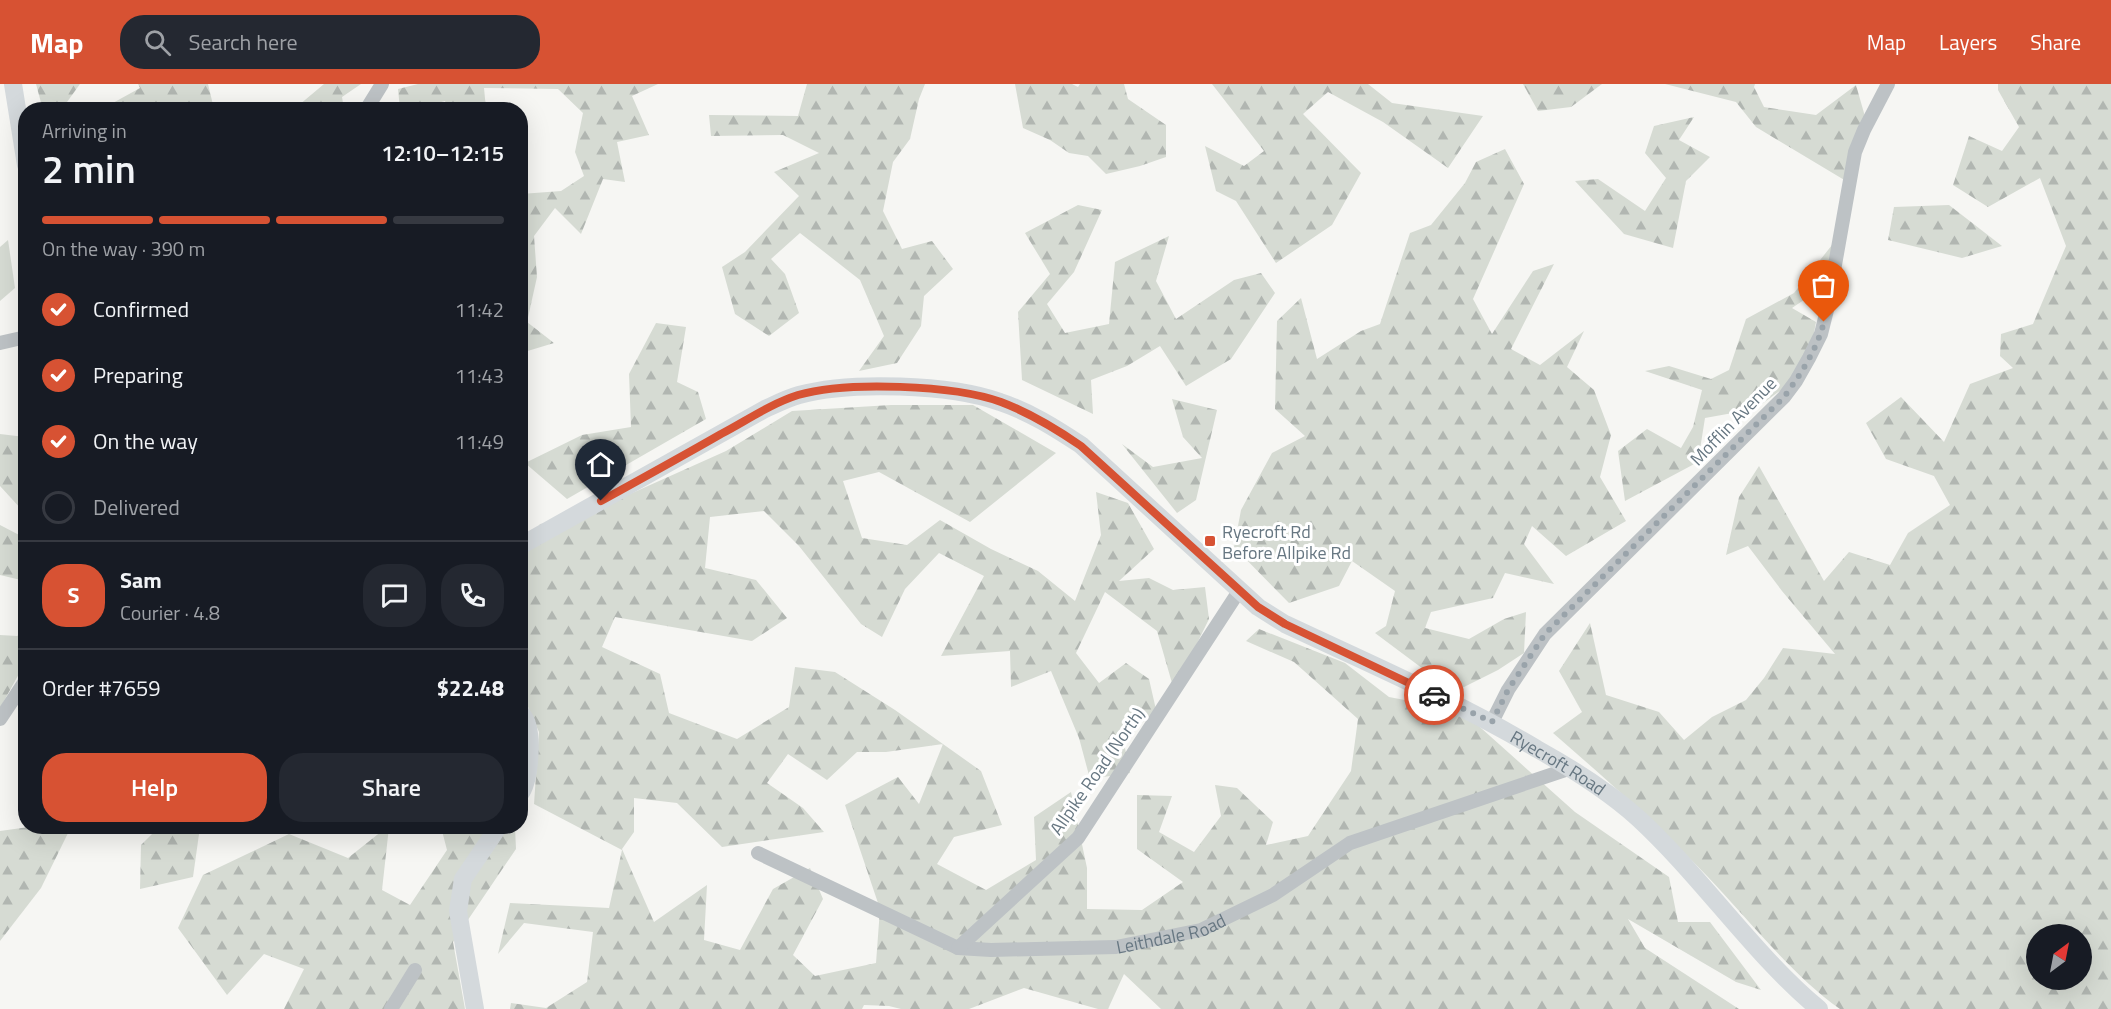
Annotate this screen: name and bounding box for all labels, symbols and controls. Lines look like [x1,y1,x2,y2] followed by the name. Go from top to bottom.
[120,15,540,69] search box
[30,21,84,64] text: Map
[189,25,298,59] text: Search here
[141,26,174,59] icon: search
[1867,26,1906,58] text: Map
[1939,26,1997,58] text: Layers
[2030,26,2081,58] text: Share
[42,115,127,146] text: Arriving in
[381,136,504,170] text: 12:10–12:15
[42,139,136,198] text: 2 min
[42,233,205,264] text: On the way · 390 m
[1798,260,1849,322] pin
[1807,269,1840,302] icon: bag
[93,292,189,326] text: Confirmed
[42,293,75,326] icon: check
[455,294,504,325] text: 11:42
[93,358,183,392] text: Preparing
[42,359,75,392] icon: check
[455,360,504,391] text: 11:43
[1684,370,1782,472] street label: Mofflin Avenue
[93,424,198,458] text: On the way
[42,425,75,458] icon: check
[455,426,504,457] text: 11:49
[575,439,626,501] pin
[584,448,617,481] icon: home
[93,490,180,524] text: Delivered
[1222,518,1351,566] place label: Ryecroft Rd Before Allpike Rd
[1203,534,1217,548] marker: Ryecroft Rd Before Allpike Rd
[120,563,162,597] text: Sam
[363,564,426,627] button: chat
[441,564,504,627] button: phone
[68,578,79,612] text: S
[120,597,220,628] text: Courier · 4.8
[1404,665,1464,725] courier
[42,671,161,705] text: Order #7659
[437,671,504,705] text: $22.48
[1418,679,1451,712] icon: car
[1043,702,1151,840] street label: Allpike Road (North)
[1505,723,1612,802] street label: Ryecroft Road
[42,753,267,822] button: Help
[279,753,504,822] button: Share
[1114,906,1230,960] street label: Leithdale Road
[2026,924,2092,990] north arrow
[2026,924,2092,990] map controls

